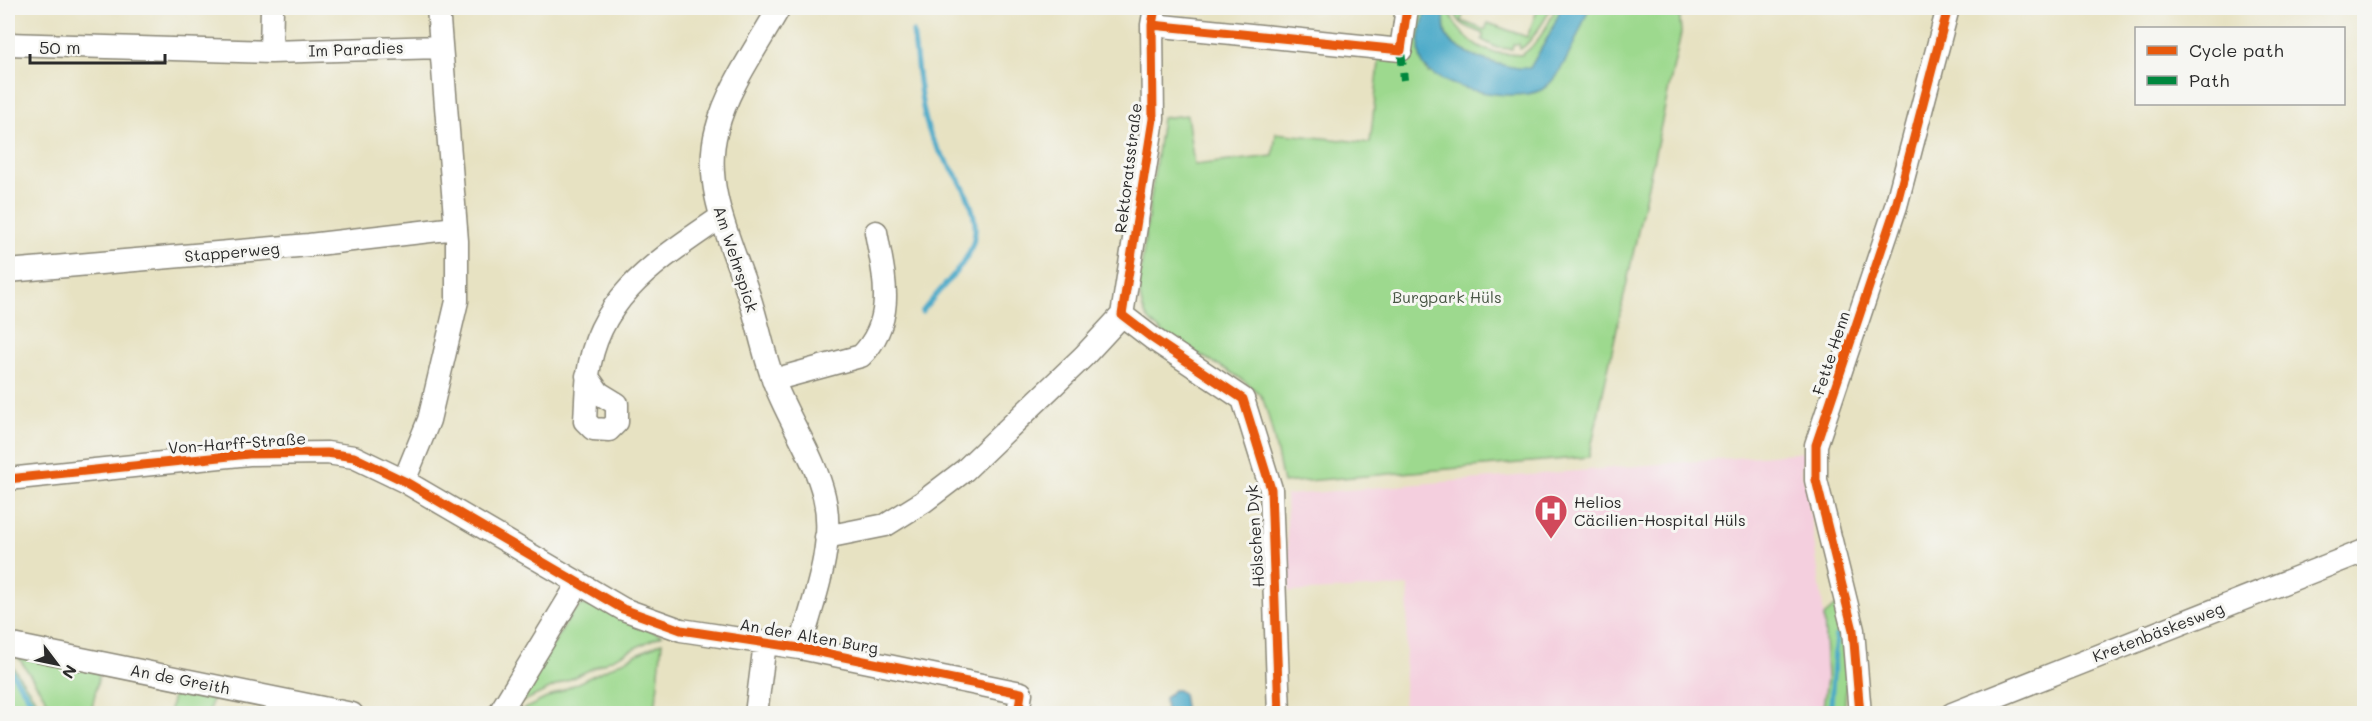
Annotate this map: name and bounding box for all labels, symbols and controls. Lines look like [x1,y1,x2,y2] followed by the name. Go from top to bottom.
[30,27,165,65] scale bar
[2135,27,2345,105] legend
[39,35,81,59] text: 50 m
[308,36,404,61] street label: Im Paradies
[2189,38,2284,62] text: Cycle path
[2189,68,2229,92] text: Path
[1109,102,1146,234] street label: Rektoratsstraße
[709,203,764,315] street label: Am Wehrspick
[184,237,280,266] street label: Stapperweg
[1392,286,1502,307] park label: Burgpark Hüls
[1807,308,1854,397] street label: Fette Henn
[167,427,307,458] street label: Von-Harff-Straße
[1240,484,1269,588] street label: Hölschen Dyk
[1574,491,1746,530] place label: Helios Cäcilien-Hospital Hüls
[1533,493,1569,540] hospital icon: Helios Cäcilien-Hospital Hüls
[2089,597,2227,666] street label: Kretenbäskesweg
[738,613,880,658] street label: An der Alten Burg
[27,634,87,694] north arrow
[129,659,232,698] street label: An de Greith
[58,661,82,683] text: N

